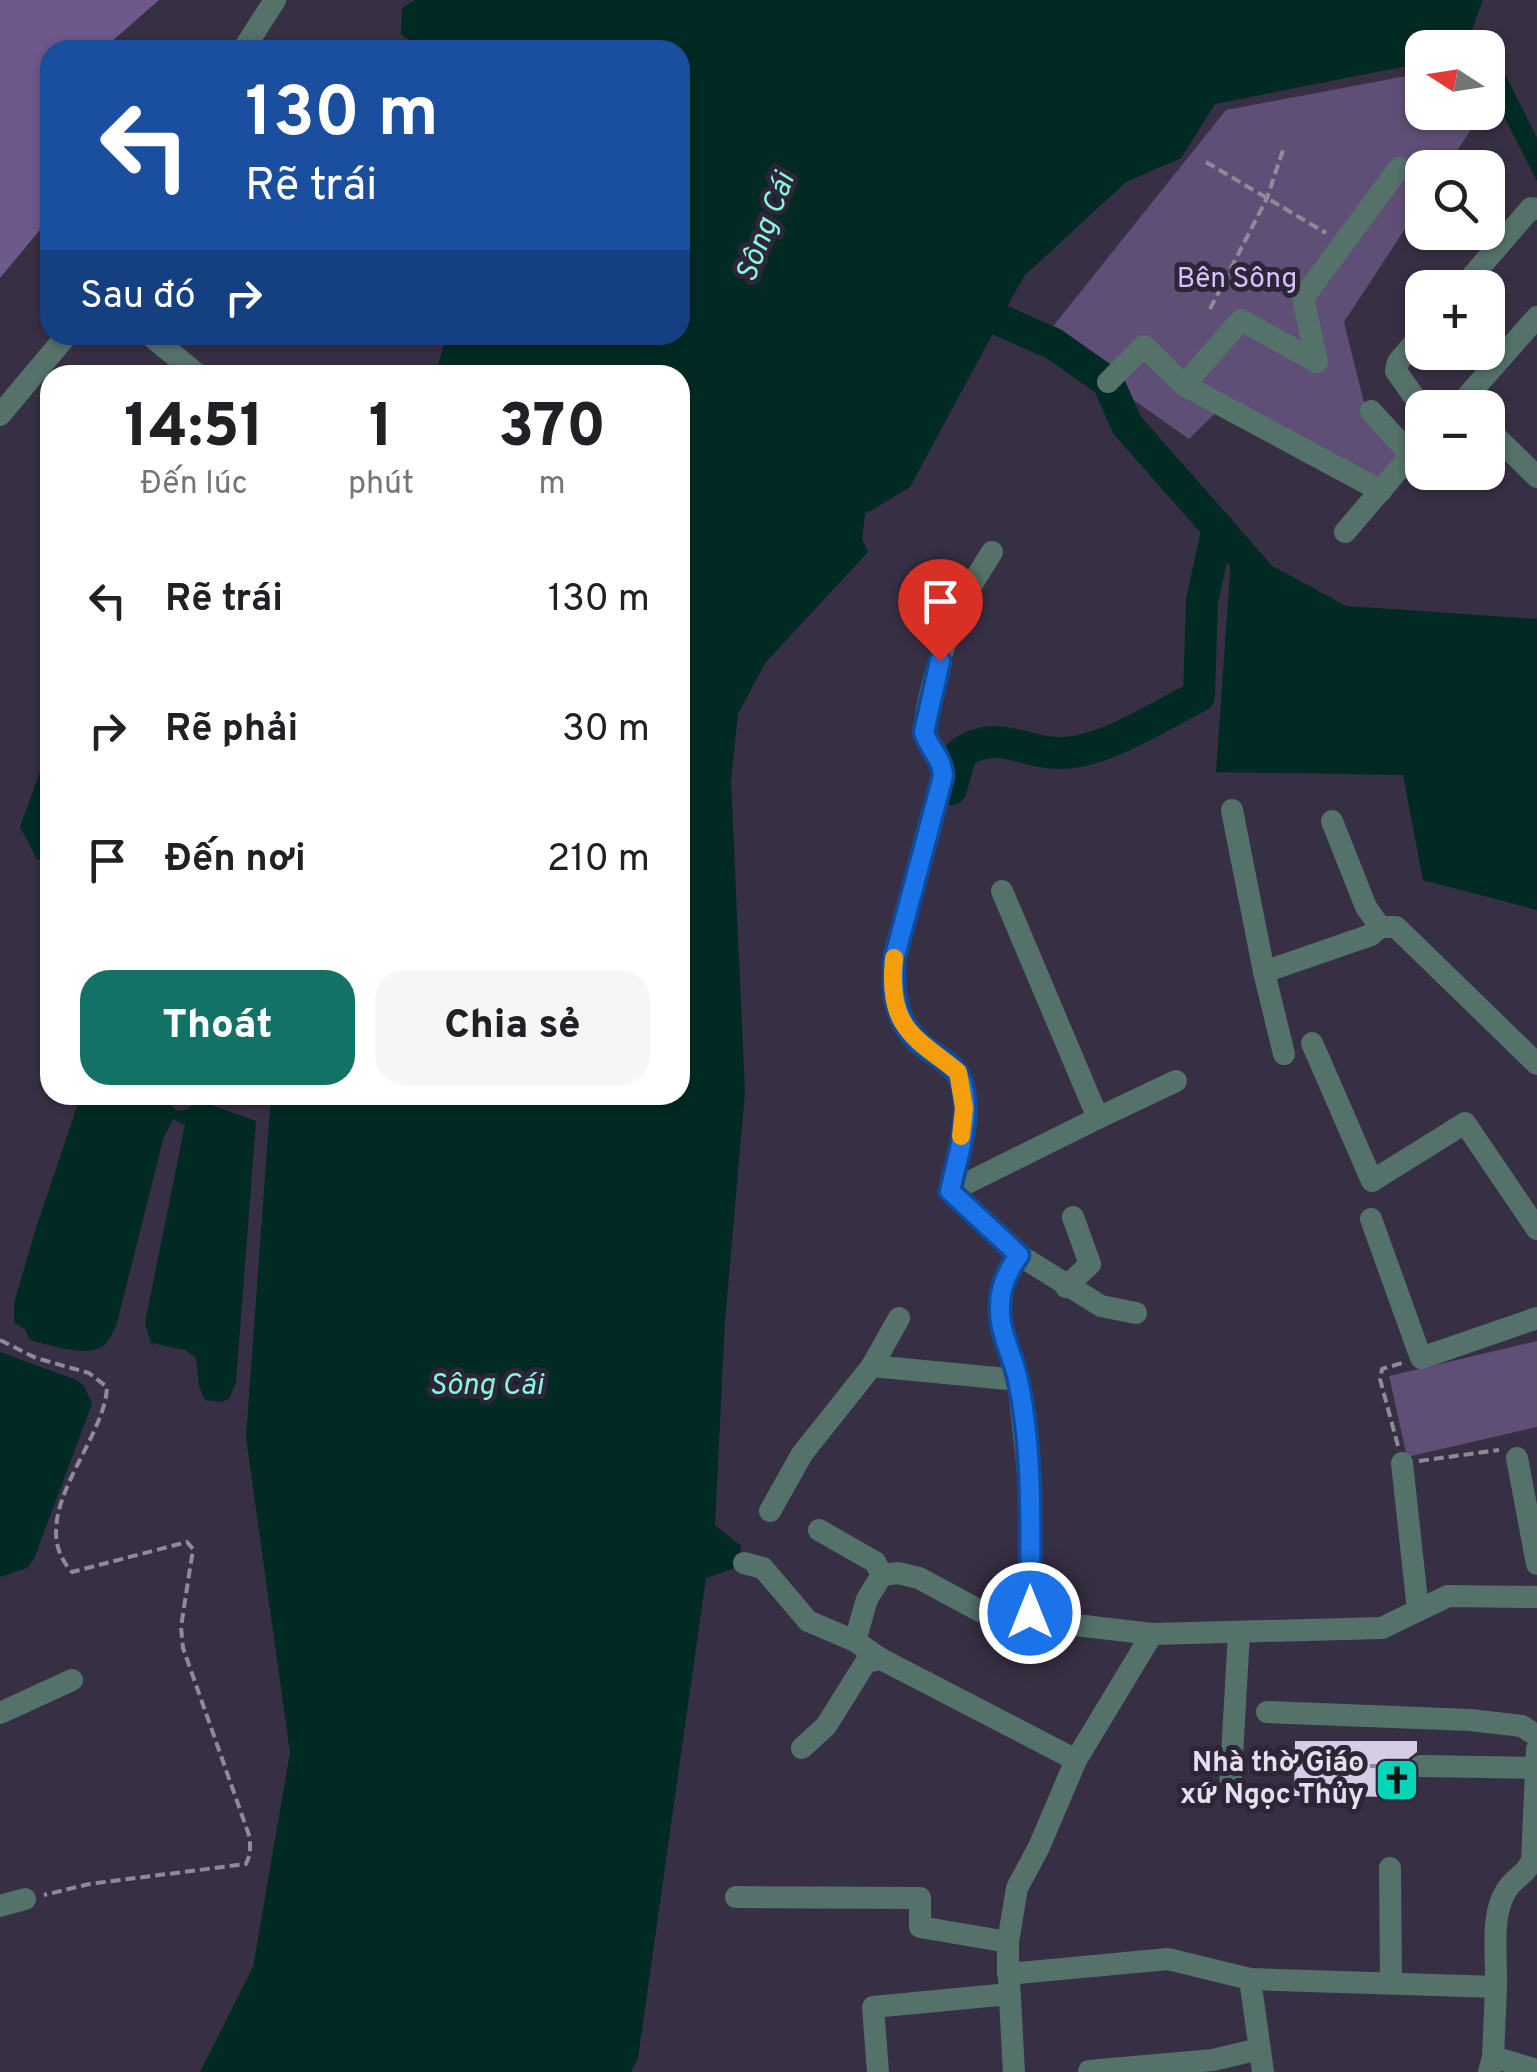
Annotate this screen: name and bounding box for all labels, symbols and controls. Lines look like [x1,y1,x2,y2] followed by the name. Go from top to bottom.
[1405,30,1505,130] north arrow
[1405,30,1505,490] map controls
[245,72,439,161] text: 130 m
[80,80,210,210] icon: left
[1405,150,1505,250] button: search
[245,159,378,216] text: Rẽ trái
[729,167,805,288] water label: Sông Cái
[1177,262,1297,298] park label: Bên Sông
[216,270,271,325] icon: right
[1405,270,1505,370] button: +
[80,273,196,322] text: Sau đó
[1405,390,1505,490] button: −
[124,392,264,468] text: 14:51
[369,392,393,468] text: 1
[498,392,606,468] text: 370
[140,465,248,505] text: Đến lúc
[348,465,414,505] text: phút
[539,465,566,505] text: m
[898,559,983,662] pin
[80,573,135,628] icon: left
[913,574,968,629] icon: arrive
[165,576,283,625] text: Rẽ trái
[548,576,650,625] text: 130 m
[80,703,135,758] icon: right
[165,706,298,755] text: Rẽ phải
[562,706,650,755] text: 30 m
[80,833,135,888] icon: arrive
[165,836,306,885] text: Đến nơi
[547,836,650,885] text: 210 m
[80,970,355,1085] button: Thoát
[375,970,650,1085] button: Chia sẻ
[429,1368,545,1405] water label: Sông Cái
[978,1561,1082,1665] position arrow
[1180,1746,1364,1814] place label: Nhà thờ Giáo xứ Ngọc Thủy
[1374,1757,1420,1803] church icon: Nhà thờ Giáo xứ Ngọc Thủy

